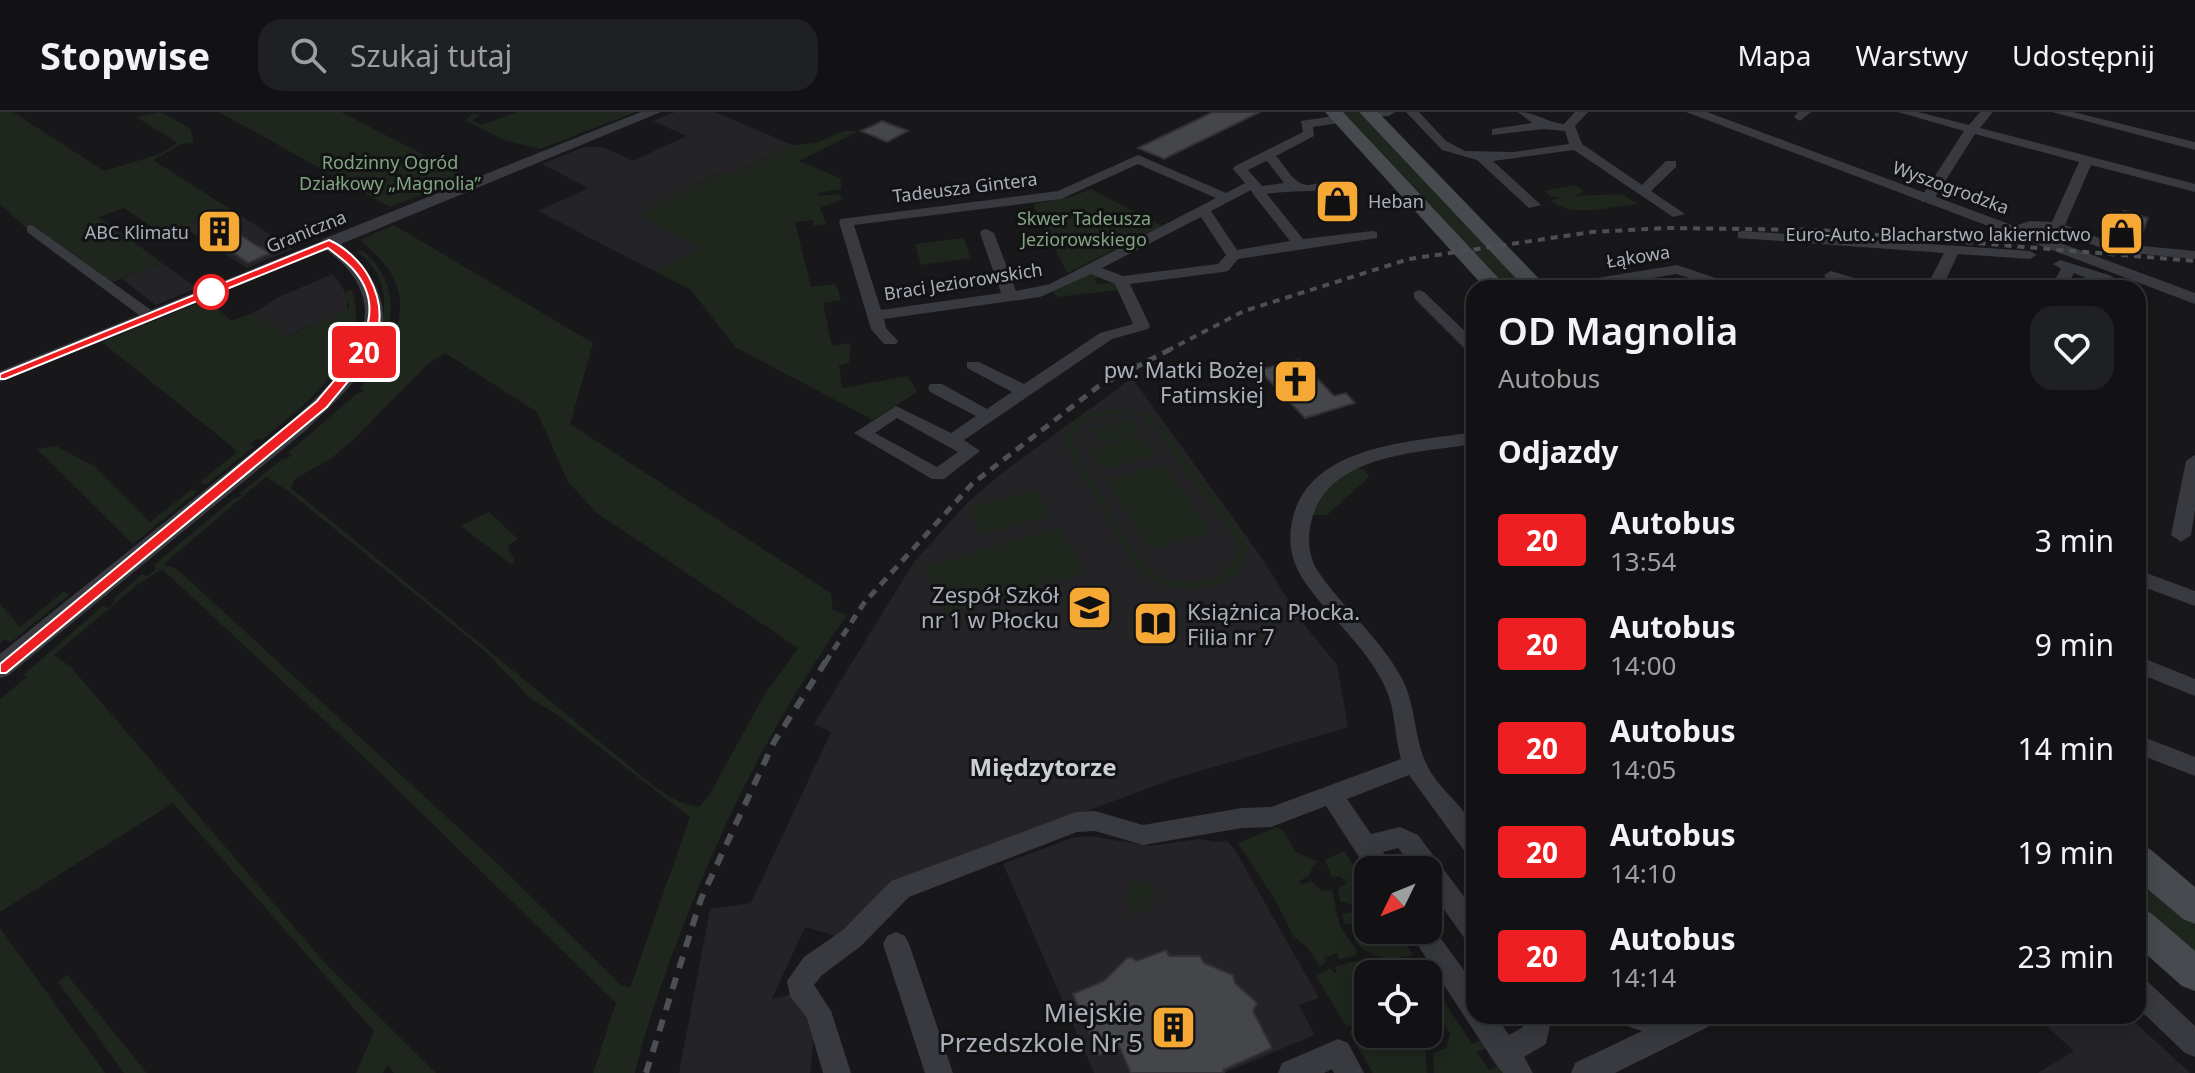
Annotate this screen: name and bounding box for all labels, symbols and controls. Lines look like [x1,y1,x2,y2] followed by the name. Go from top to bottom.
[258,19,818,91] search box
[40,29,210,81] text: Stopwise
[286,33,330,77] icon: search
[350,35,512,76] text: Szukaj tutaj
[1737,36,1812,74] text: Mapa
[1856,36,1968,74] text: Warstwy
[2012,36,2155,74] text: Udostępnij
[299,150,481,195] park label: Rodzinny Ogród Działkowy „Magnolia”
[1889,155,2013,219] street label: Wyszogrodzka
[891,166,1039,208] street label: Tadeusza Gintera
[1313,177,1361,225] shop icon: Heban
[1368,189,1424,213] place label: Heban
[262,204,350,258] street label: Graniczna
[1017,206,1151,251] park label: Skwer Tadeusza Jeziorowskiego
[196,208,244,256] building icon: ABC Klimatu
[2098,210,2146,258] shop icon: Euro-Auto. Blacharstwo lakiernictwo
[85,220,189,244] place label: ABC Klimatu
[1785,222,2091,246] place label: Euro-Auto. Blacharstwo lakiernictwo
[1605,239,1671,273] street label: Łąkowa
[882,257,1044,305] street label: Braci Jeziorowskich
[194,275,228,309] unlabelled marker
[1498,304,1738,356] text: OD Magnolia
[2030,306,2114,390] button: heart
[328,326,400,378] line badge: 20
[348,333,380,371] text: 20
[1104,354,1264,409] place label: pw. Matki Bożej Fatimskiej
[1271,358,1319,406] church icon: pw. Matki Bożej Fatimskiej
[1498,360,1600,396] text: Autobus
[1498,431,1618,472] text: Odjazdy
[1610,502,1736,543] text: Autobus
[2035,520,2114,561] text: 3 min
[1526,521,1558,559] text: 20
[1610,543,1676,579] text: 13:54
[921,579,1059,634] place label: Zespół Szkół nr 1 w Płocku
[1066,583,1114,631] school or university icon: Zespół Szkół nr 1 w Płocku
[1187,596,1360,651] place label: Książnica Płocka. Filia nr 7
[1132,600,1180,648] library icon: Książnica Płocka. Filia nr 7
[1610,606,1736,647] text: Autobus
[2035,624,2114,665] text: 9 min
[1526,625,1558,663] text: 20
[1610,647,1676,683] text: 14:00
[1610,710,1736,751] text: Autobus
[2018,728,2114,769] text: 14 min
[1526,729,1558,767] text: 20
[970,750,1117,783] district label: Międzytorze
[1610,751,1676,787] text: 14:05
[1610,814,1736,855] text: Autobus
[2018,832,2114,873] text: 19 min
[1526,833,1558,871] text: 20
[1610,855,1676,891] text: 14:10
[1354,856,1442,944] north arrow
[1354,856,1442,1048] map controls
[1610,918,1736,959] text: Autobus
[2018,936,2114,977] text: 23 min
[1526,937,1558,975] text: 20
[1610,959,1676,995] text: 14:14
[1354,960,1442,1048] button: locate
[939,994,1143,1060] place label: Miejskie Przedszkole Nr 5
[1150,1003,1198,1051] building icon: Miejskie Przedszkole Nr 5

